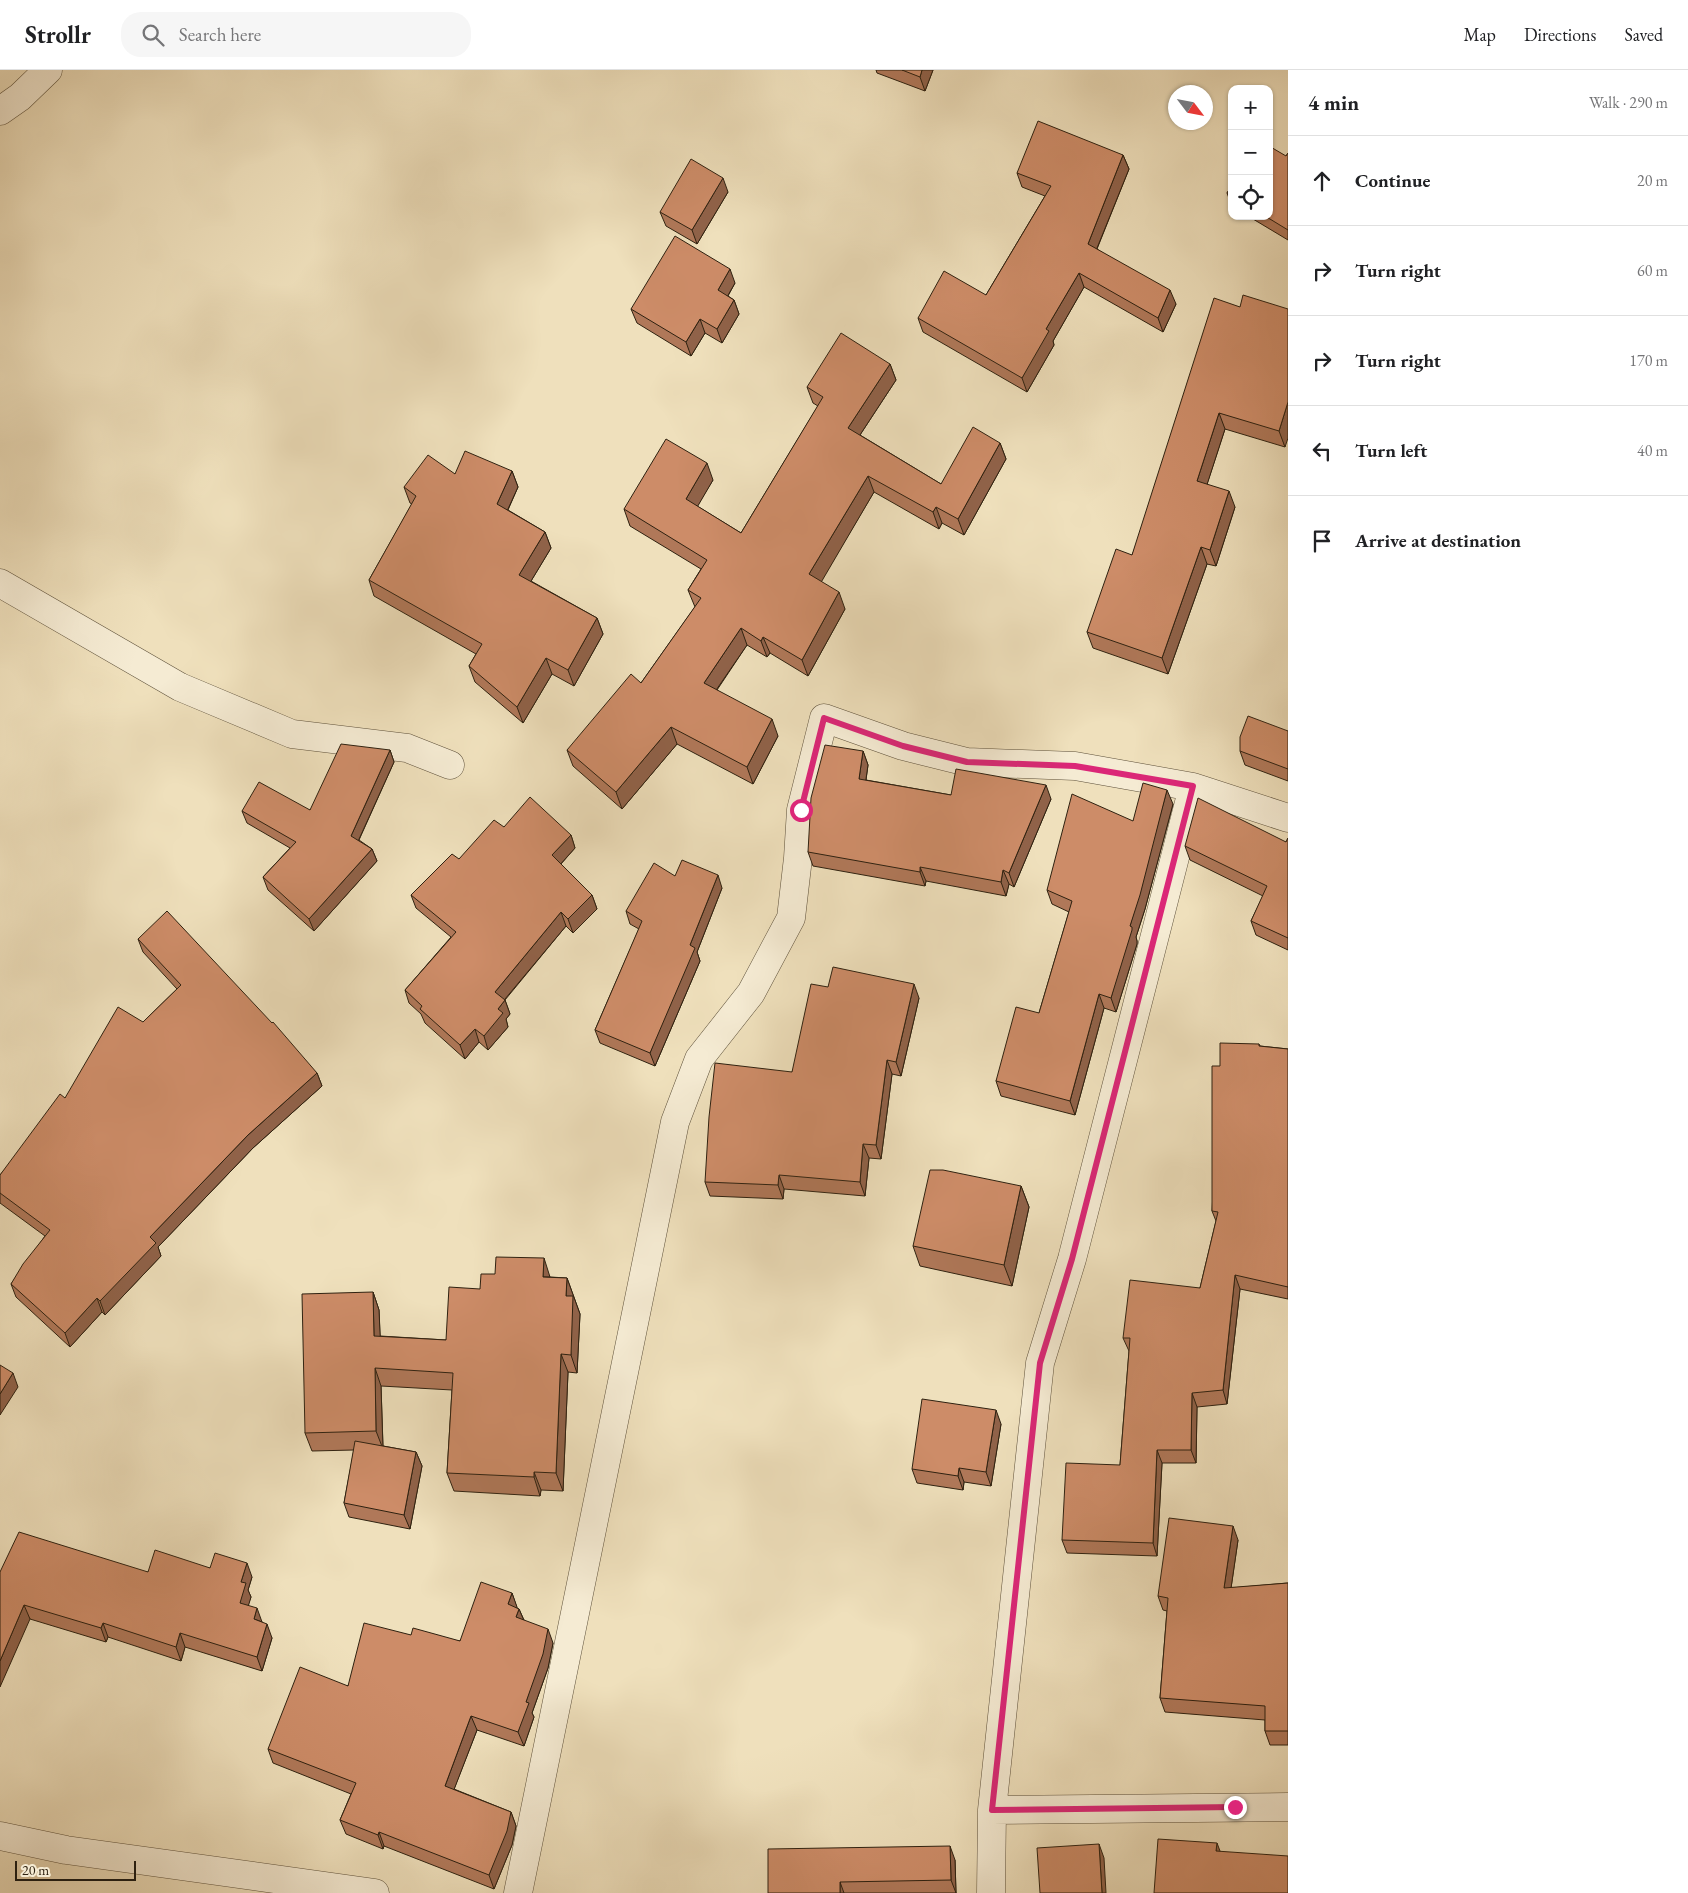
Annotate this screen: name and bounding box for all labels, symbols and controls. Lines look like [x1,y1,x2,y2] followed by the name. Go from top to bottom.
[121,12,471,57] search box
[25,19,91,50] text: Strollr
[139,21,167,49] icon: search
[179,22,261,47] text: Search here
[1464,23,1496,46] text: Map
[1524,23,1596,46] text: Directions
[1624,23,1663,46] text: Saved
[1168,85,1213,130] north arrow
[1228,85,1273,220] map controls
[1228,85,1273,130] button: +
[1308,89,1359,116] text: 4 min
[1589,92,1668,113] text: Walk · 290 m
[1228,130,1273,175] button: −
[1308,167,1336,195] icon: ahead
[1355,168,1430,193] text: Continue
[1637,170,1668,191] text: 20 m
[1228,175,1273,220] button: locate
[1308,257,1336,285] icon: right
[1355,258,1441,283] text: Turn right
[1637,260,1668,281] text: 60 m
[1308,347,1336,375] icon: right
[1355,348,1441,373] text: Turn right
[1629,350,1668,371] text: 170 m
[1308,437,1336,465] icon: left
[1355,438,1427,463] text: Turn left
[1637,440,1668,461] text: 40 m
[1308,527,1336,555] icon: arrive
[1355,528,1521,553] text: Arrive at destination
[790,799,813,822] route start
[1224,1796,1247,1819] route end
[15,1858,136,1881] scale bar
[22,1861,49,1879] text: 20 m

